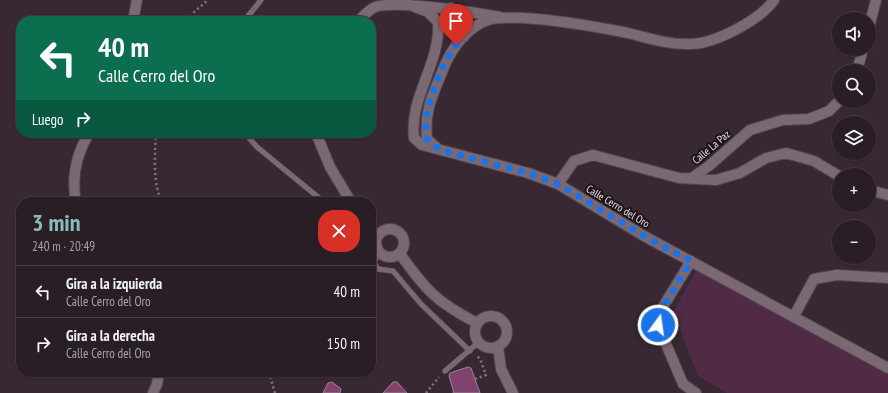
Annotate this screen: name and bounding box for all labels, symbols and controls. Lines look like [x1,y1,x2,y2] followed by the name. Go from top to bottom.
[439,4,473,45] pin
[445,10,467,32] icon: arrive
[832,12,876,264] map controls
[832,12,876,56] button: sound
[98,28,149,65] text: 40 m
[32,32,84,84] icon: left
[98,64,215,87] text: Calle Cerro del Oro
[832,64,876,108] button: search
[72,108,94,130] icon: right
[32,110,64,129] text: Luego
[832,116,876,160] button: layers
[689,127,733,167] street label: Calle La Paz
[832,168,876,212] button: +
[584,182,653,231] street label: Calle Cerro del Oro
[32,207,80,238] text: 3 min
[318,210,360,252] button: close
[832,220,876,264] button: −
[32,238,95,255] text: 240 m · 20:49
[66,274,162,293] text: Gira a la izquierda
[32,281,54,303] icon: left
[334,282,360,301] text: 40 m
[66,293,151,310] text: Calle Cerro del Oro
[637,304,679,346] position arrow
[66,326,155,345] text: Gira a la derecha
[32,333,54,355] icon: right
[327,334,360,353] text: 150 m
[66,345,151,362] text: Calle Cerro del Oro

